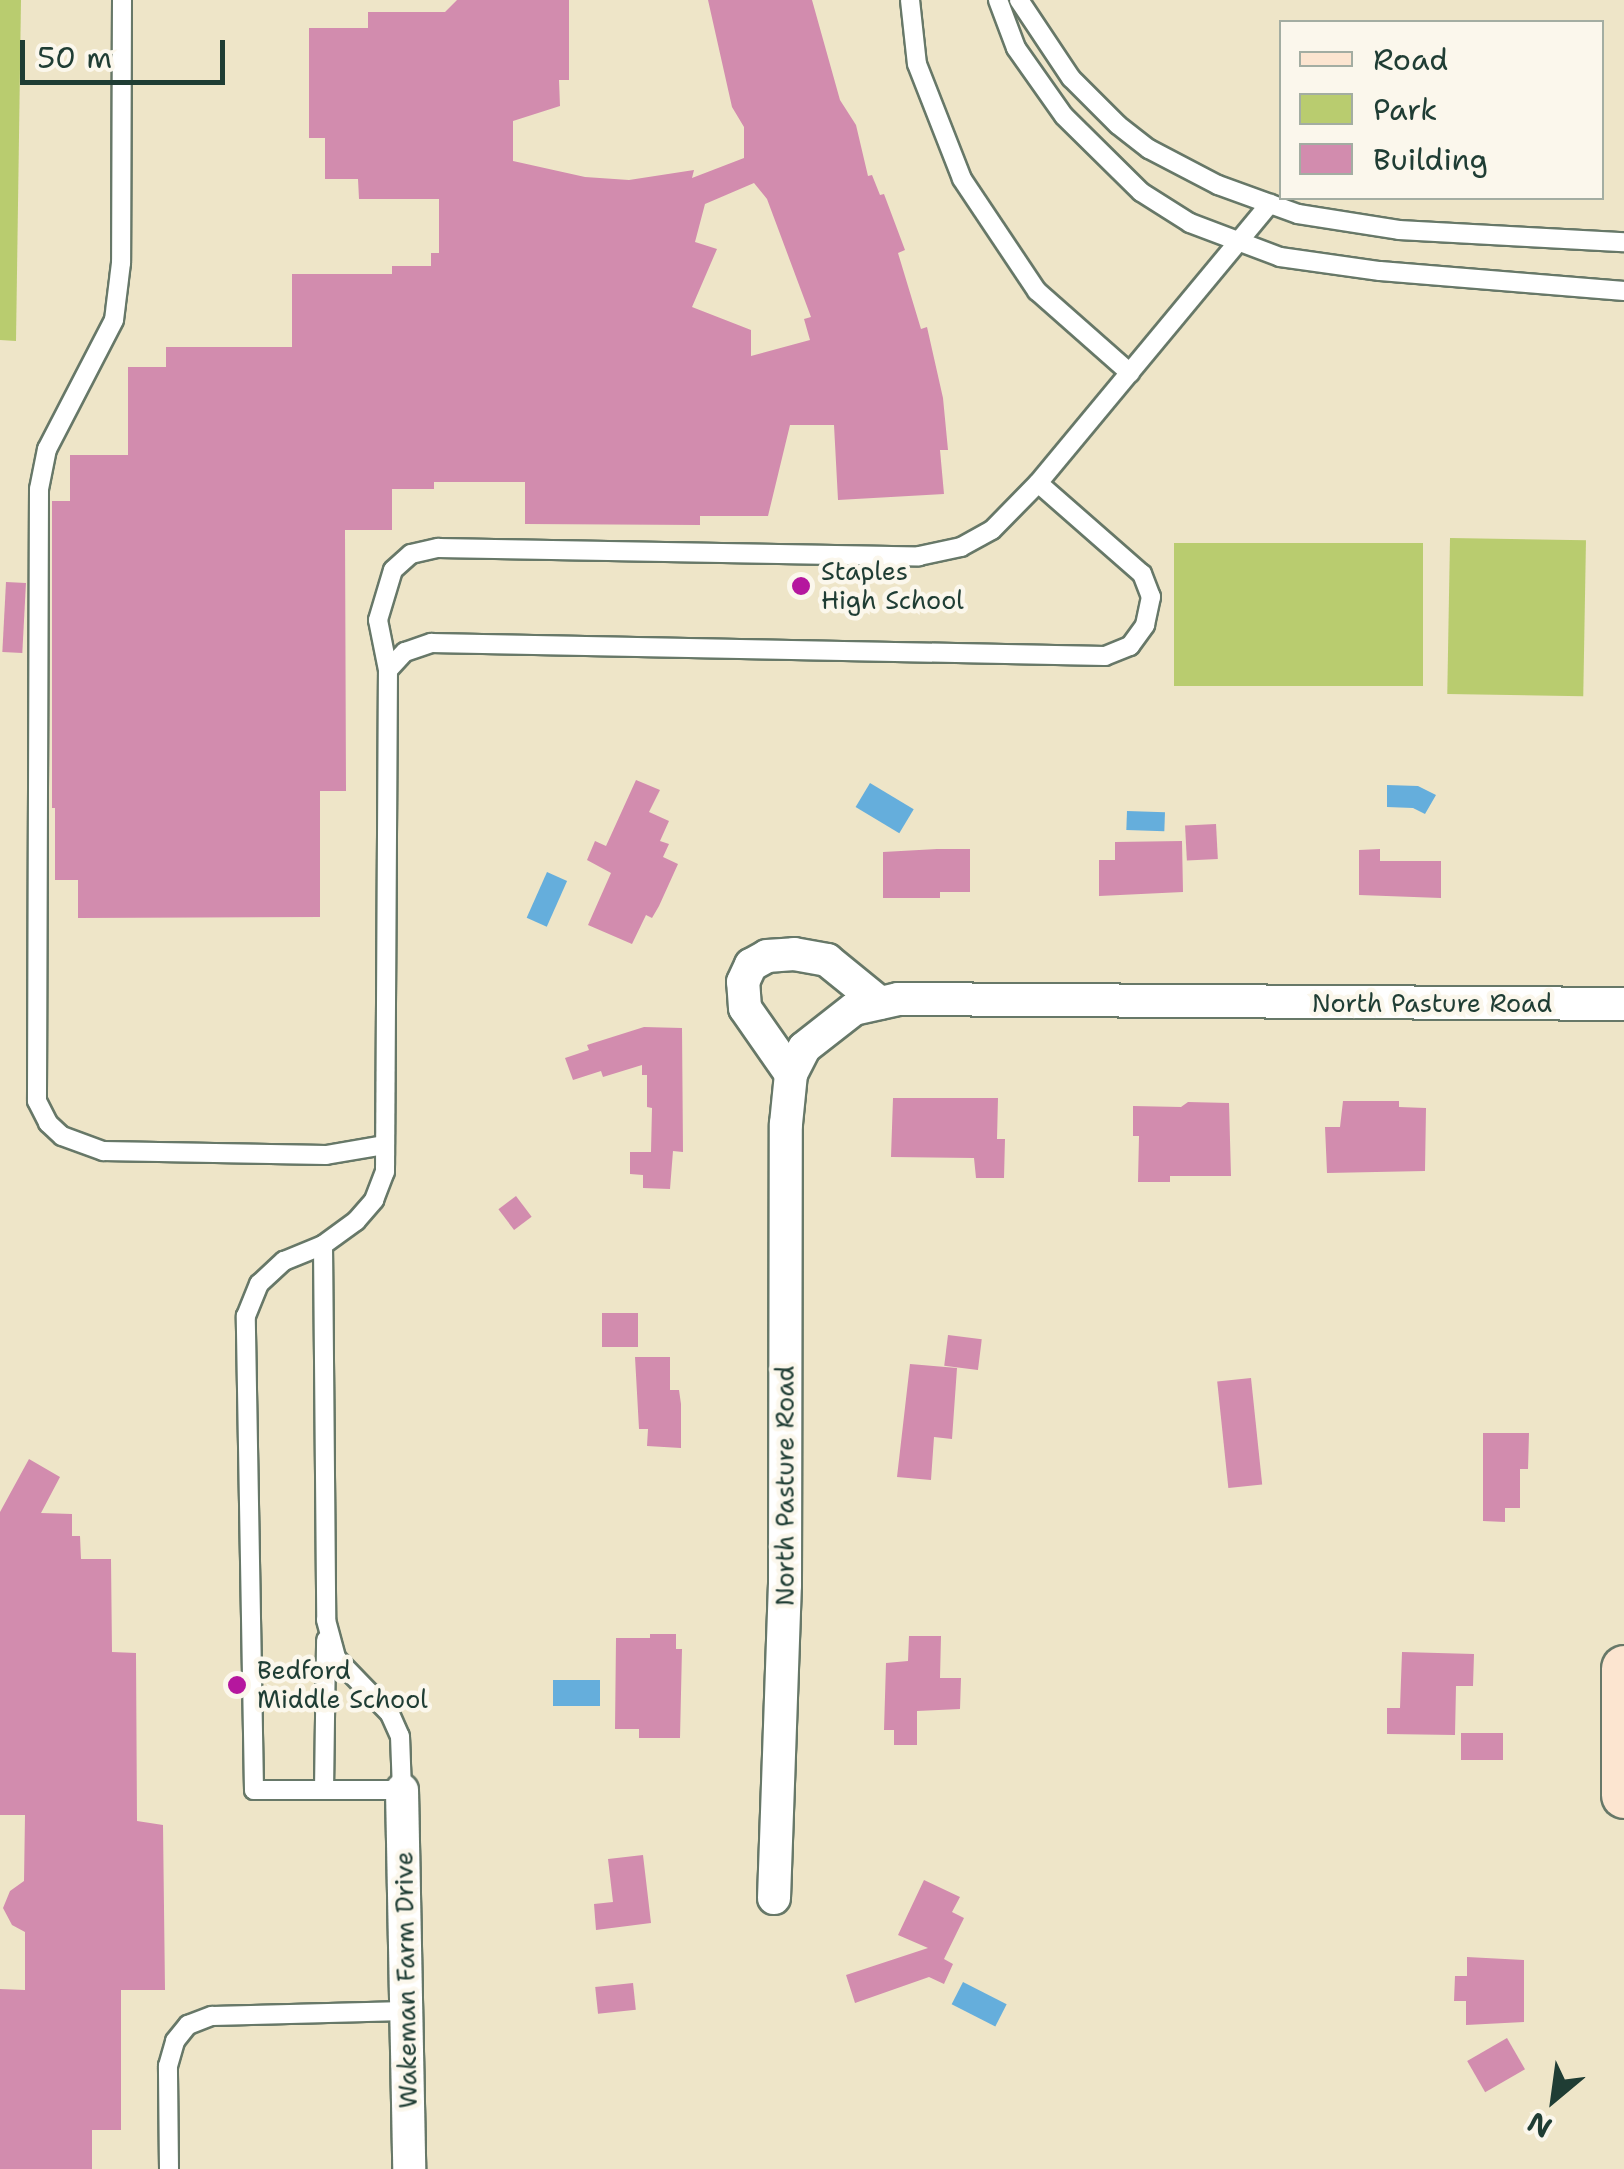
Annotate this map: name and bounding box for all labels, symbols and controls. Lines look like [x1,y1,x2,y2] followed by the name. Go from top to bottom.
[25,20,230,82] scale bar
[1279,20,1604,200] legend
[37,37,112,78] text: 50 m
[1373,39,1448,80] text: Road
[1373,89,1437,130] text: Park
[1373,139,1488,180] text: Building
[821,557,964,616] place label: Staples High School
[790,575,812,597] marker: Staples High School
[1312,988,1552,1018] street label: North Pasture Road
[770,1366,800,1606] street label: North Pasture Road
[257,1656,428,1715] place label: Bedford Middle School
[226,1674,248,1696] marker: Bedford Middle School
[389,1851,423,2109] street label: Wakeman Farm Drive
[1504,2049,1604,2149] north arrow
[1521,2103,1558,2147] text: N

